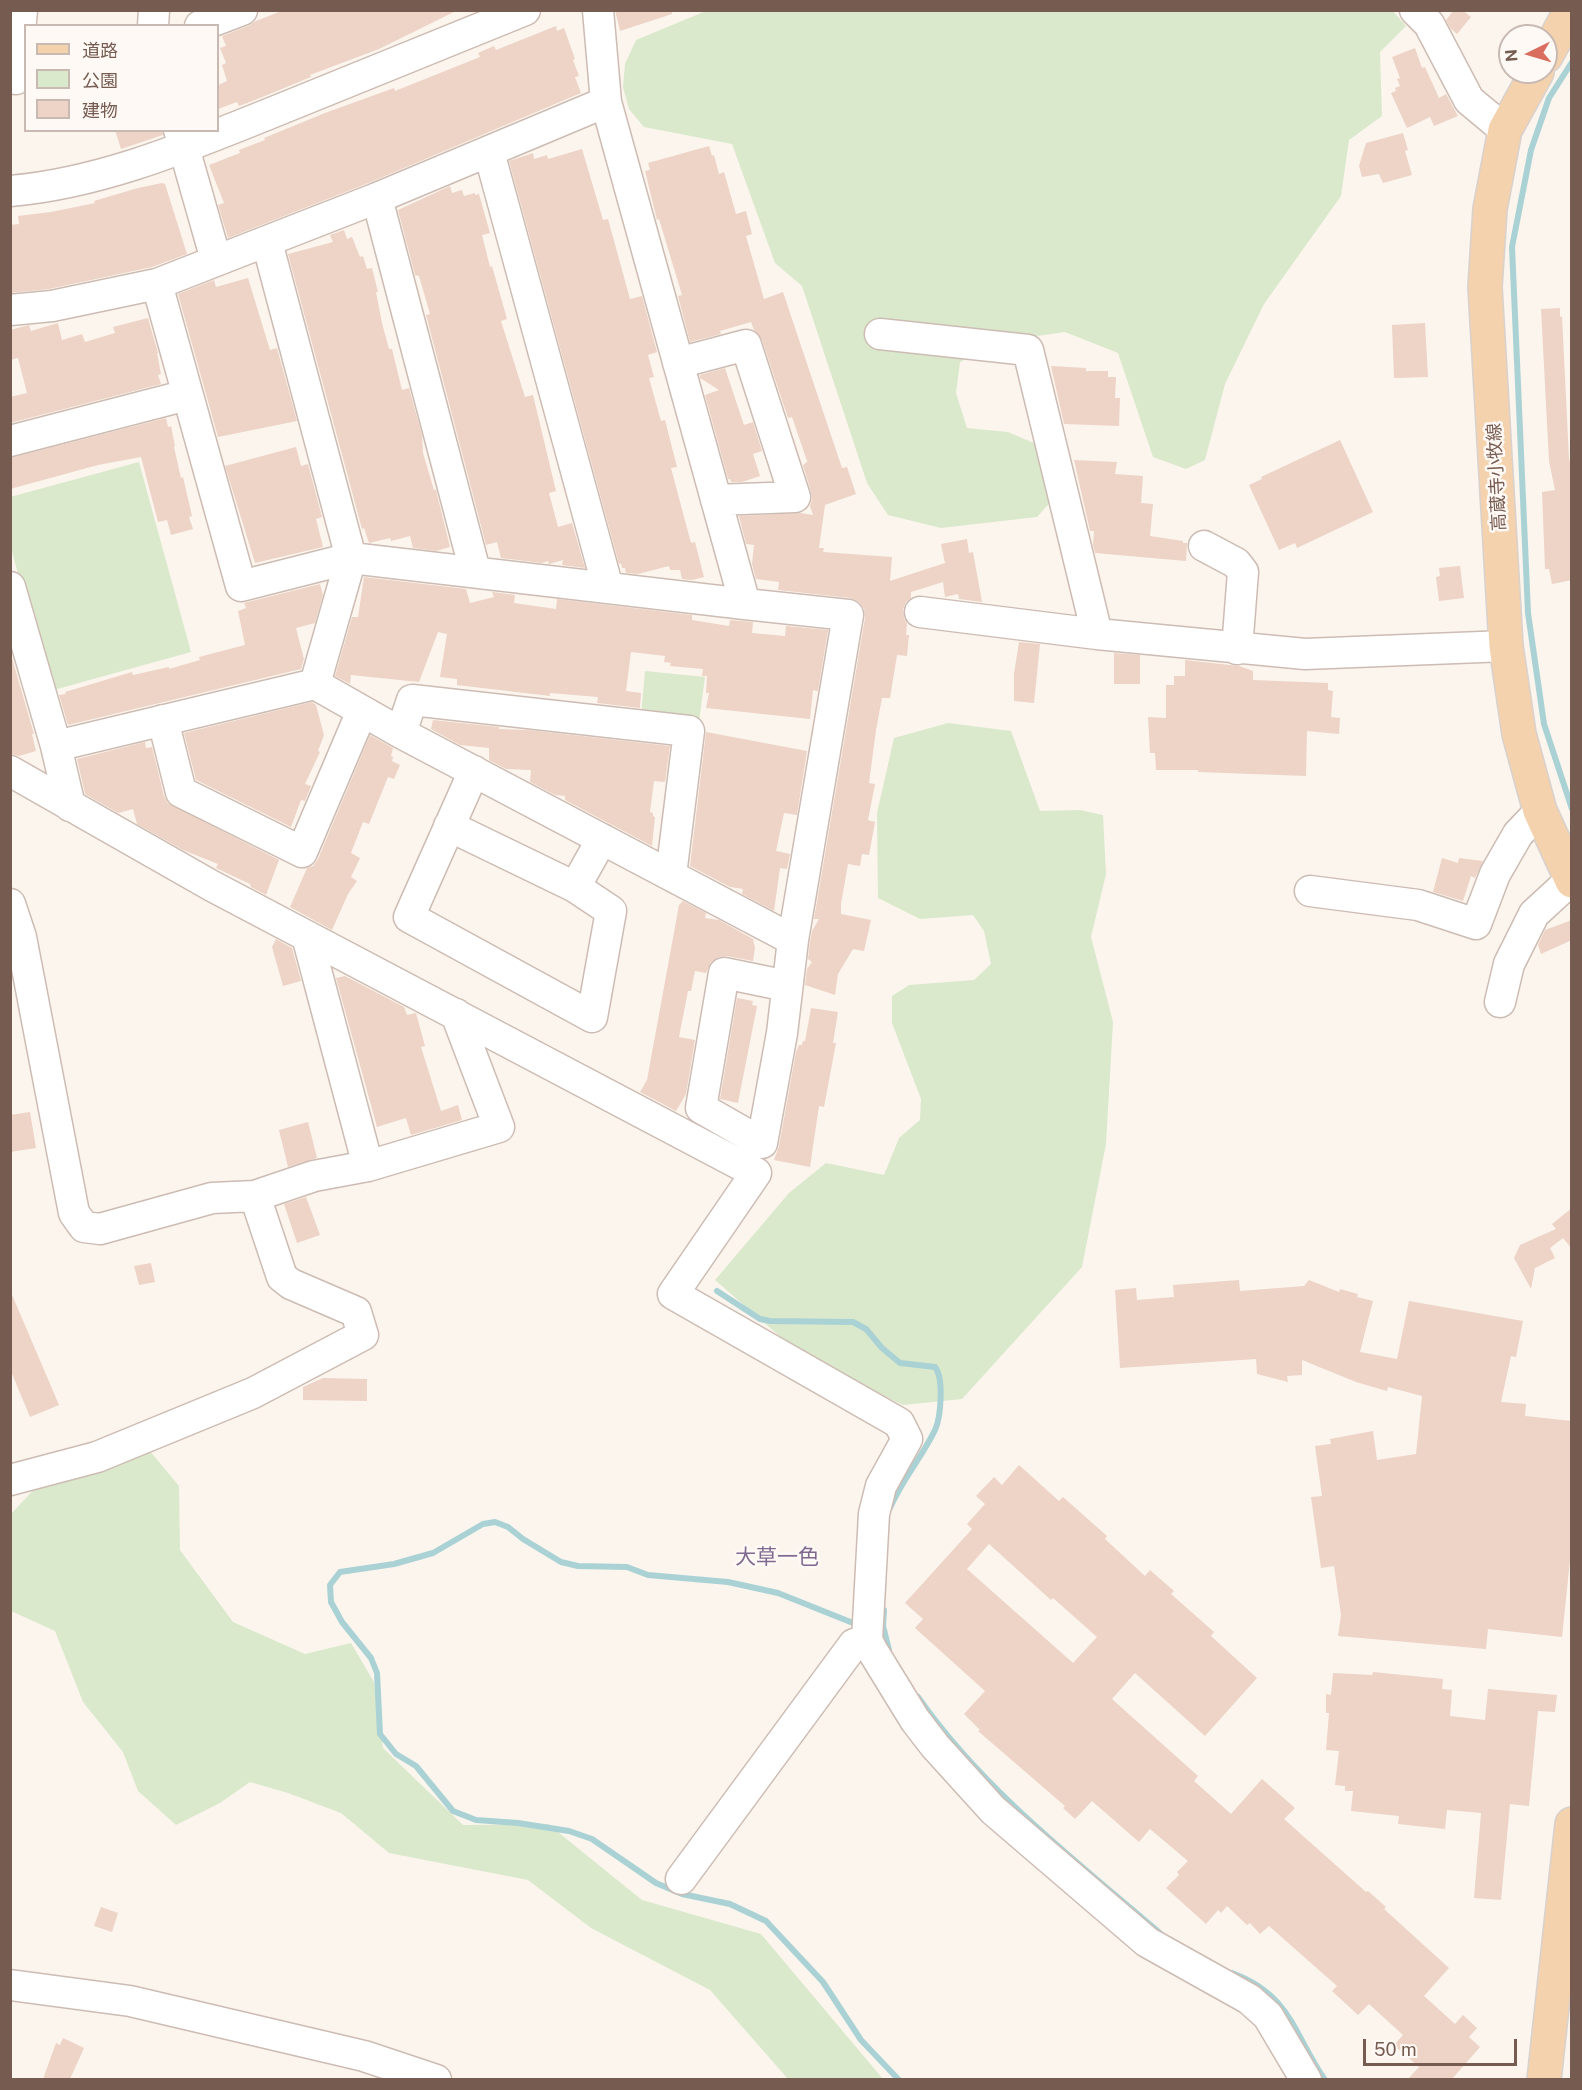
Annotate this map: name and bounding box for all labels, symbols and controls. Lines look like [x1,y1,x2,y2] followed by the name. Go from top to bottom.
[24,24,219,132] legend
[1498,24,1558,84] north arrow
[82,40,118,61] text: 道路
[1502,48,1522,63] text: N
[82,70,118,91] text: 公園
[82,100,118,121] text: 建物
[1483,423,1511,531] street label: 高蔵寺小牧線
[735,1545,819,1571] district label: 大草一色
[1366,2027,1520,2065] scale bar
[1374,2039,1417,2060] text: 50 m

